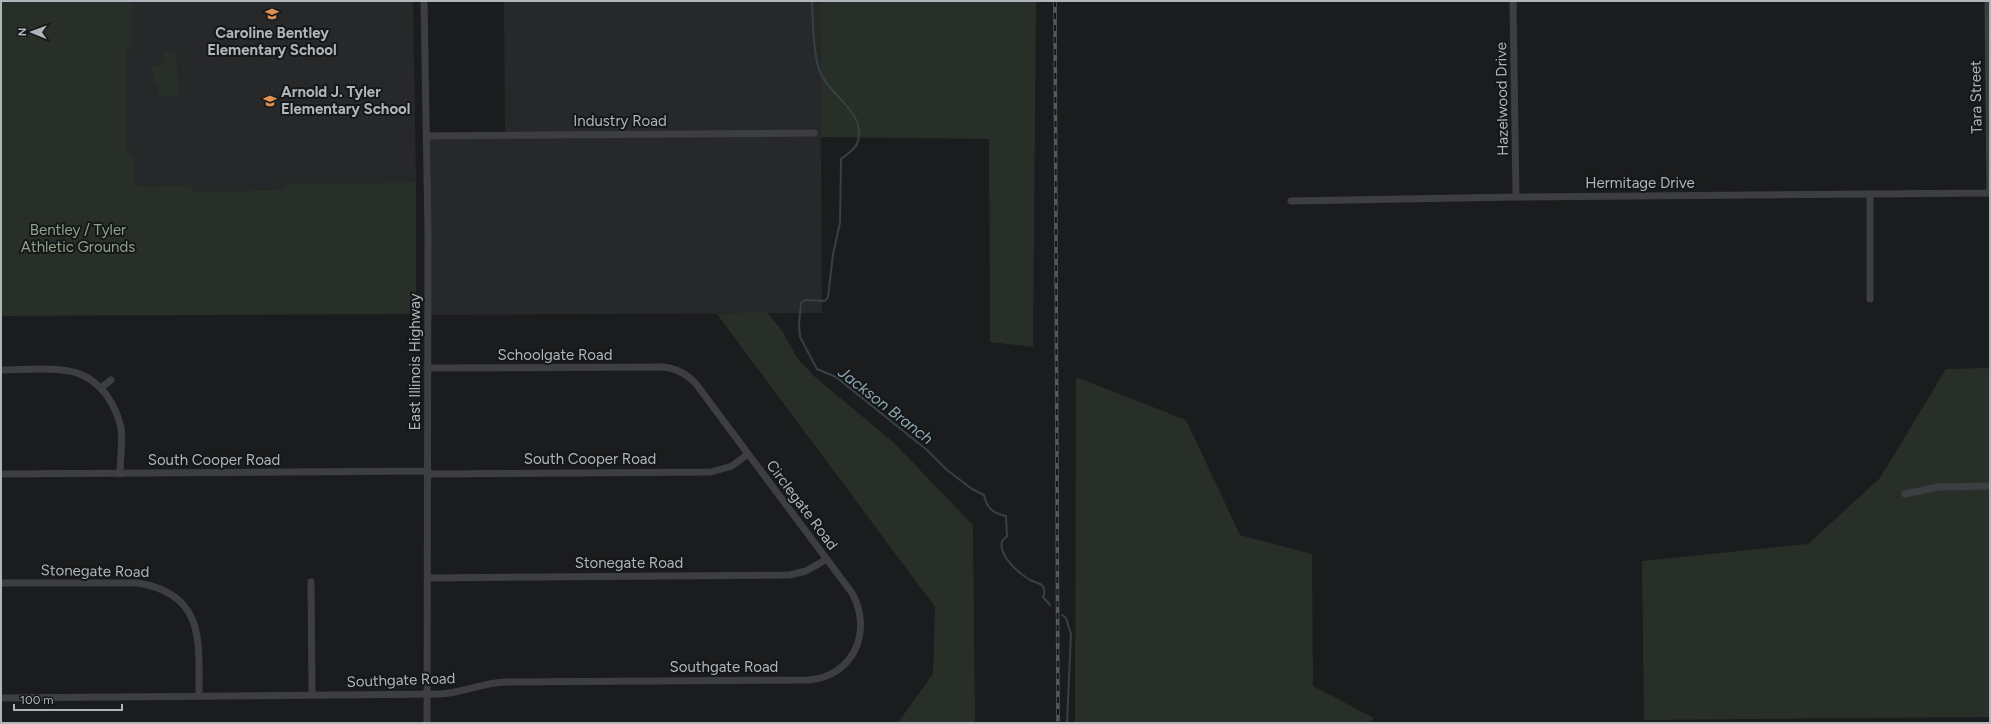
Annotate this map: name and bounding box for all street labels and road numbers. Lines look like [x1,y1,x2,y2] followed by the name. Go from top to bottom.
[1492,42,1512,156] street label: Hazelwood Drive
[1966,60,1986,134] street label: Tara Street
[573,112,667,130] street label: Industry Road
[1585,174,1695,192] street label: Hermitage Drive
[406,293,424,431] street label: East Illinois Highway
[498,346,612,364] street label: Schoolgate Road
[524,450,656,468] street label: South Cooper Road
[148,451,280,469] street label: South Cooper Road
[762,457,842,553] street label: Circlegate Road
[575,554,683,572] street label: Stonegate Road
[41,561,149,581] street label: Stonegate Road
[670,658,778,676] street label: Southgate Road
[346,669,456,691] street label: Southgate Road

